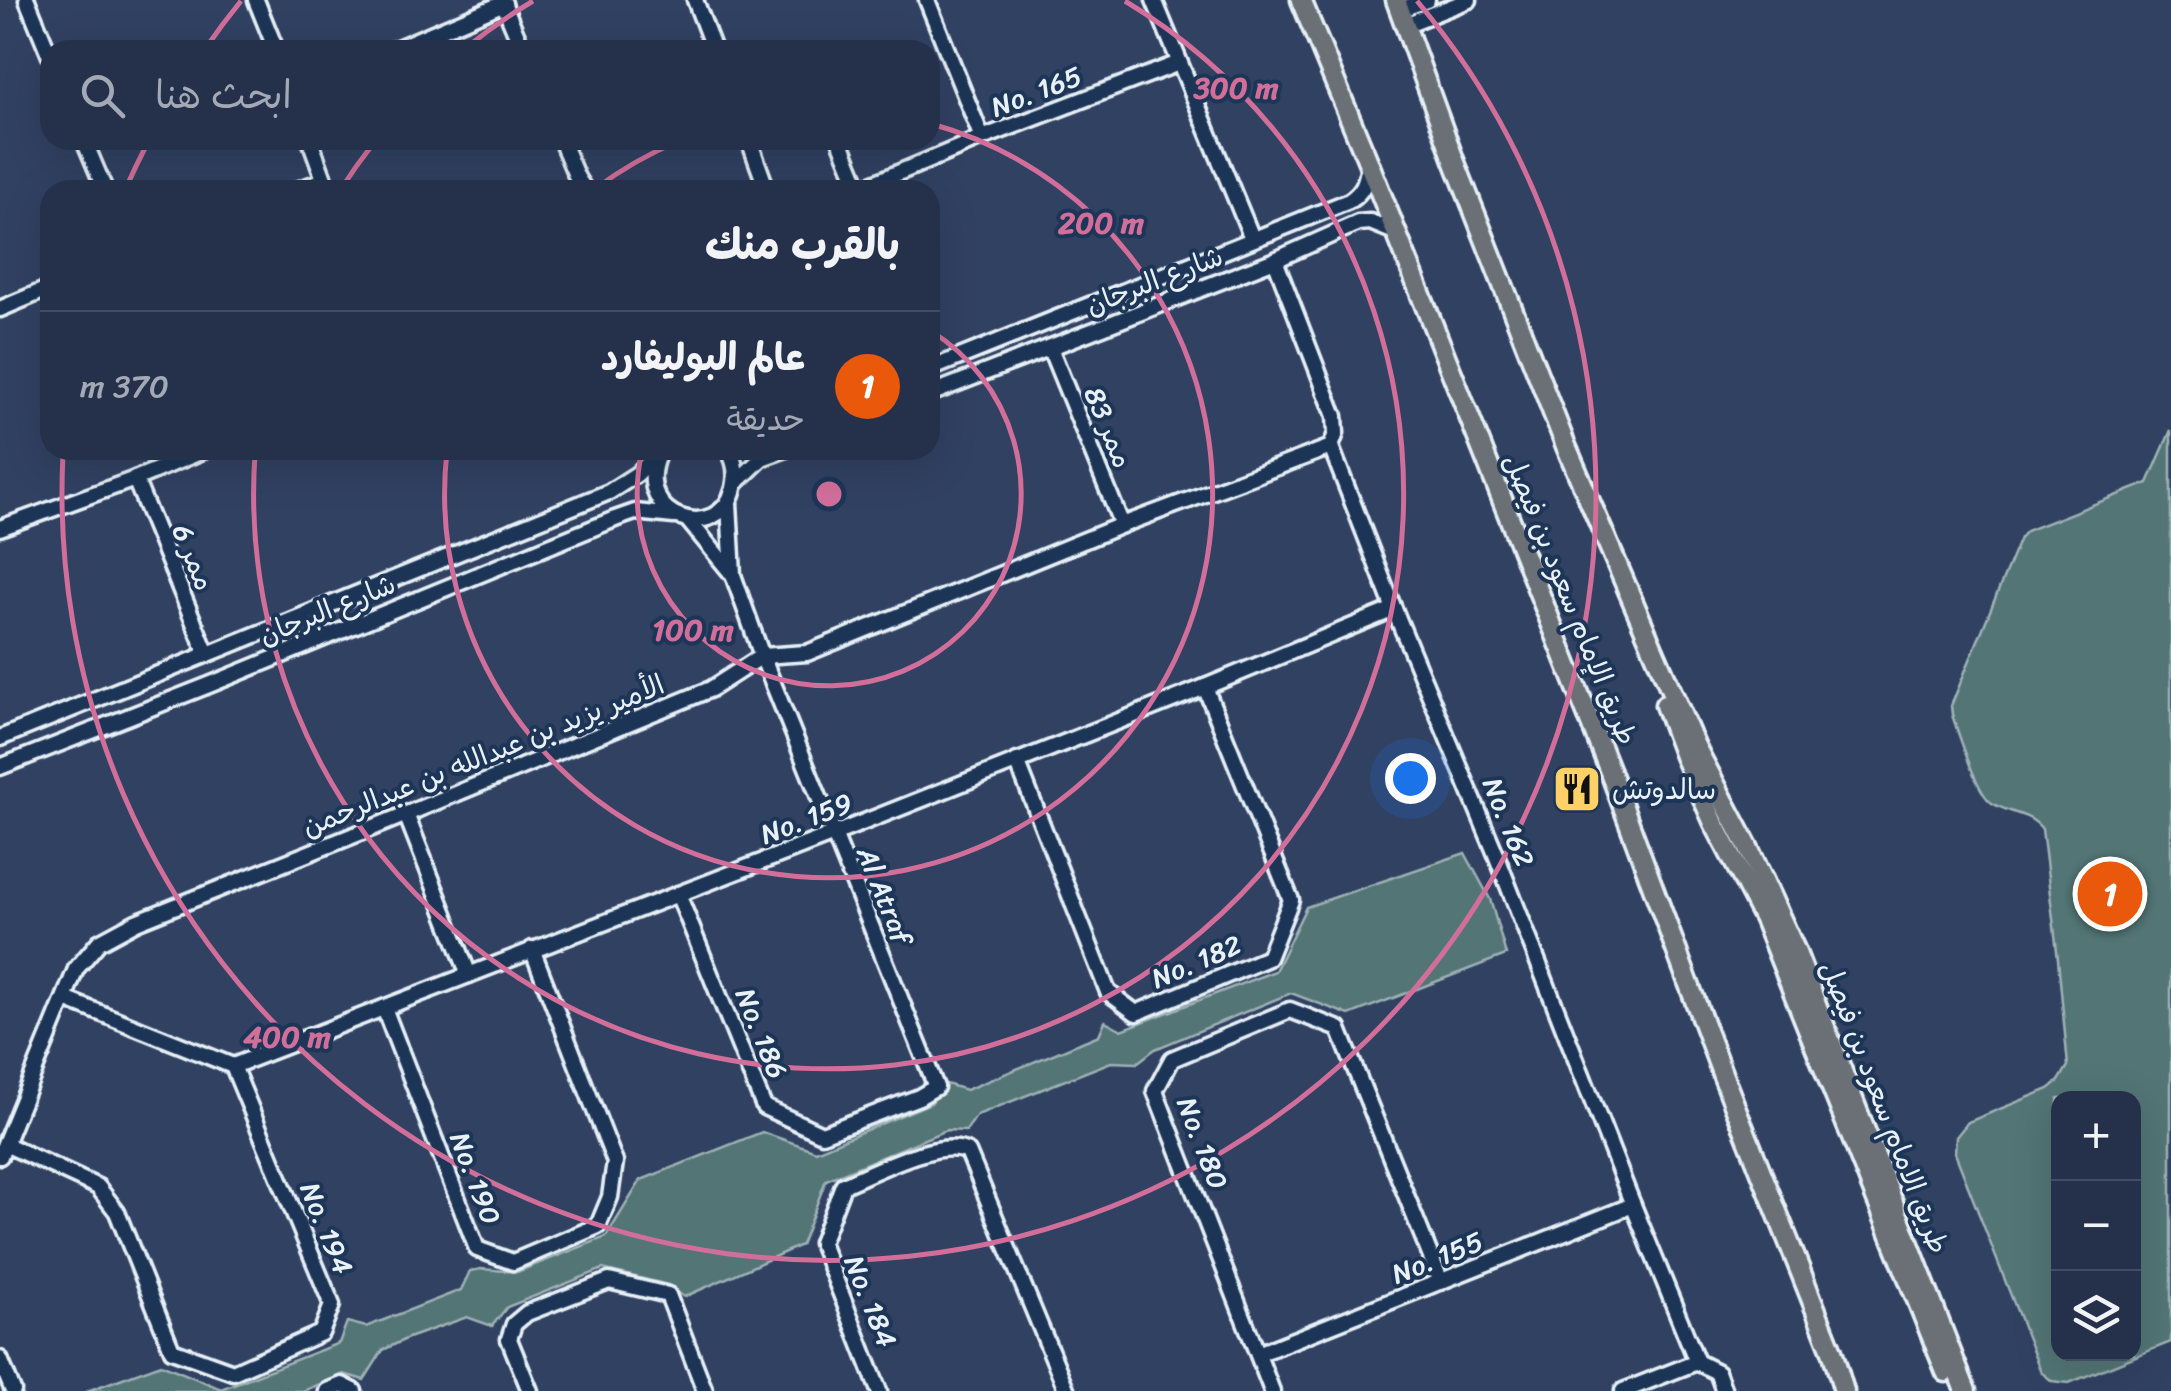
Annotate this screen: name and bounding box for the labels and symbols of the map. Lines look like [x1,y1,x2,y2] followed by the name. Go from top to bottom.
[983,52,1089,131] street label: No. 165
[1192,61,1279,115] text: 300 m
[1058,196,1144,250] text: 200 m
[1078,232,1230,329] street label: شارع البرجان
[1070,379,1147,476] street label: ممر 83
[1490,446,1652,753] street label: طريق الإمام سعود بن فيصل
[811,476,847,512] centre of rings
[158,516,229,598] street label: ممر 6
[251,560,403,659] street label: شارع البرجان
[652,603,734,657] text: 100 m
[294,660,672,851] street label: الأمير يزيد بن عبدالله بن عبدالرحمن
[1385,753,1436,804] your location
[1551,763,1603,815] restaurant icon: سالدوتش
[1612,765,1716,814] place label: سالدوتش
[1468,770,1549,875] street label: No. 162
[753,778,860,858] street label: No. 159
[842,838,928,955] street label: Al Atraf
[2078,856,2142,932] pin: 1
[1143,920,1249,1002] street label: No. 182
[1806,953,1963,1261] street label: طريق الامام سعود بن فيصل
[721,980,802,1086] street label: No. 186
[243,1010,331,1064] text: 400 m
[1162,1090,1243,1197] street label: No. 180
[435,1124,516,1232] street label: No. 190
[286,1174,367,1282] street label: No. 194
[1384,1217,1491,1298] street label: No. 155
[830,1248,911,1355] street label: No. 184

